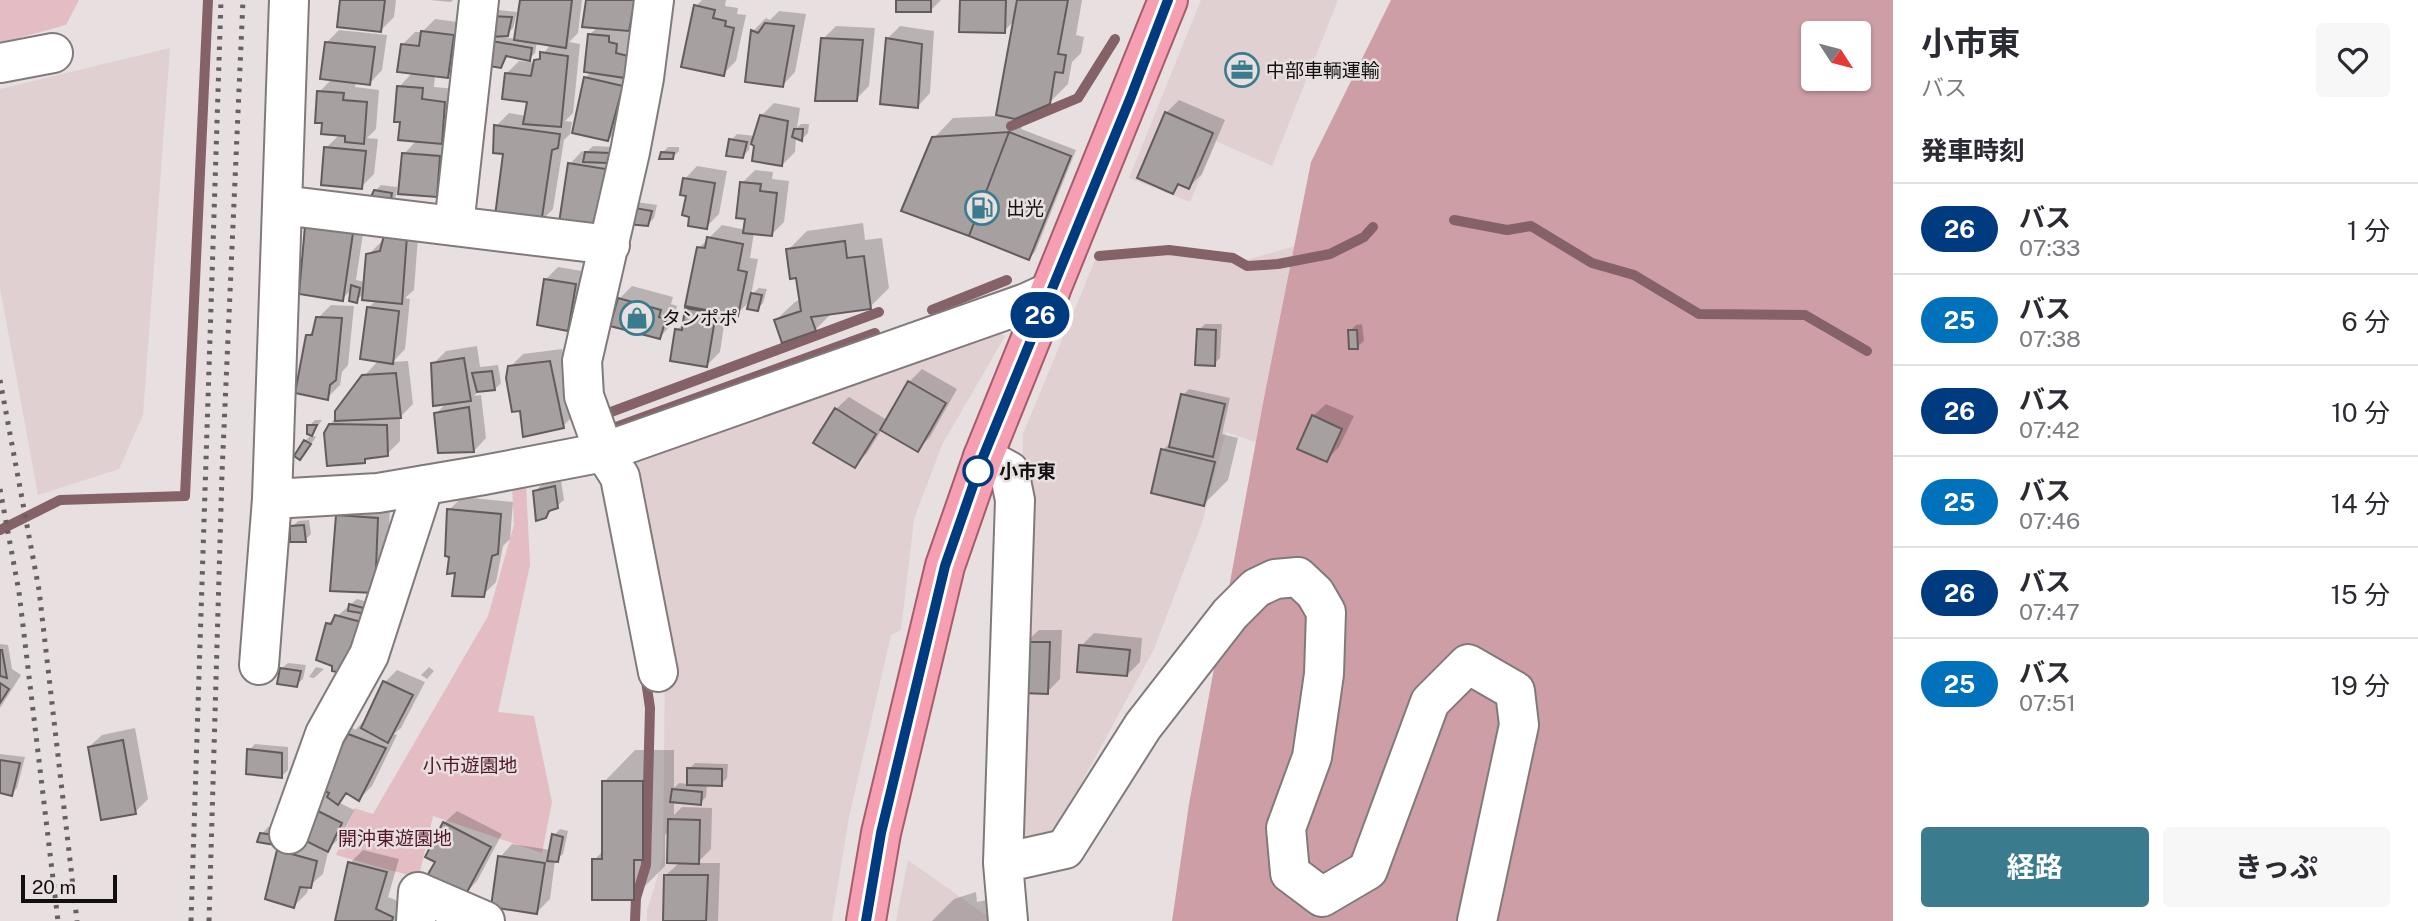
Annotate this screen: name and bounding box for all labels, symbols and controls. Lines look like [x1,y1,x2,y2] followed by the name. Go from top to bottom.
[1801,21,1871,91] north arrow
[1801,21,1871,91] map controls
[2316,23,2390,97] button: heart
[1921,24,2020,62] text: 小市東
[1223,51,1261,89] office icon: 中部車輌運輸
[1266,59,1380,81] place label: 中部車輌運輸
[1921,74,1967,101] text: バス
[1921,135,2025,166] text: 発車時刻
[963,189,1001,227] fuel station icon: 出光
[1006,197,1044,219] place label: 出光
[2019,202,2071,233] text: バス
[1944,215,1975,243] text: 26
[2347,215,2390,246] text: 1 分
[2019,234,2080,261] text: 07:33
[1009,292,1072,338] line badge: 26
[2019,293,2071,324] text: バス
[618,299,656,337] shop icon: タンポポ
[1024,301,1056,329] text: 26
[1944,306,1975,334] text: 25
[2341,306,2390,337] text: 6 分
[662,307,738,329] place label: タンポポ
[2019,325,2081,352] text: 07:38
[2019,384,2071,415] text: バス
[1944,397,1975,425] text: 26
[2331,397,2390,428] text: 10 分
[2019,416,2080,443] text: 07:42
[963,456,993,486] marker: 小市東
[999,460,1056,482] place label: 小市東
[2019,475,2071,506] text: バス
[1944,488,1975,516] text: 25
[2331,488,2390,519] text: 14 分
[2019,507,2080,534] text: 07:46
[2019,566,2071,597] text: バス
[1944,579,1975,607] text: 26
[2330,579,2390,610] text: 15 分
[2019,598,2080,625] text: 07:47
[2019,657,2071,688] text: バス
[1944,670,1975,698] text: 25
[2331,670,2390,701] text: 19 分
[2019,689,2076,716] text: 07:51
[422,754,518,776] park label: 小市遊園地
[338,827,452,849] park label: 開沖東遊園地
[1921,827,2149,907] button: 経路
[2163,827,2390,907] button: きっぷ
[21,872,117,904] scale bar
[32,876,76,898] text: 20 m

